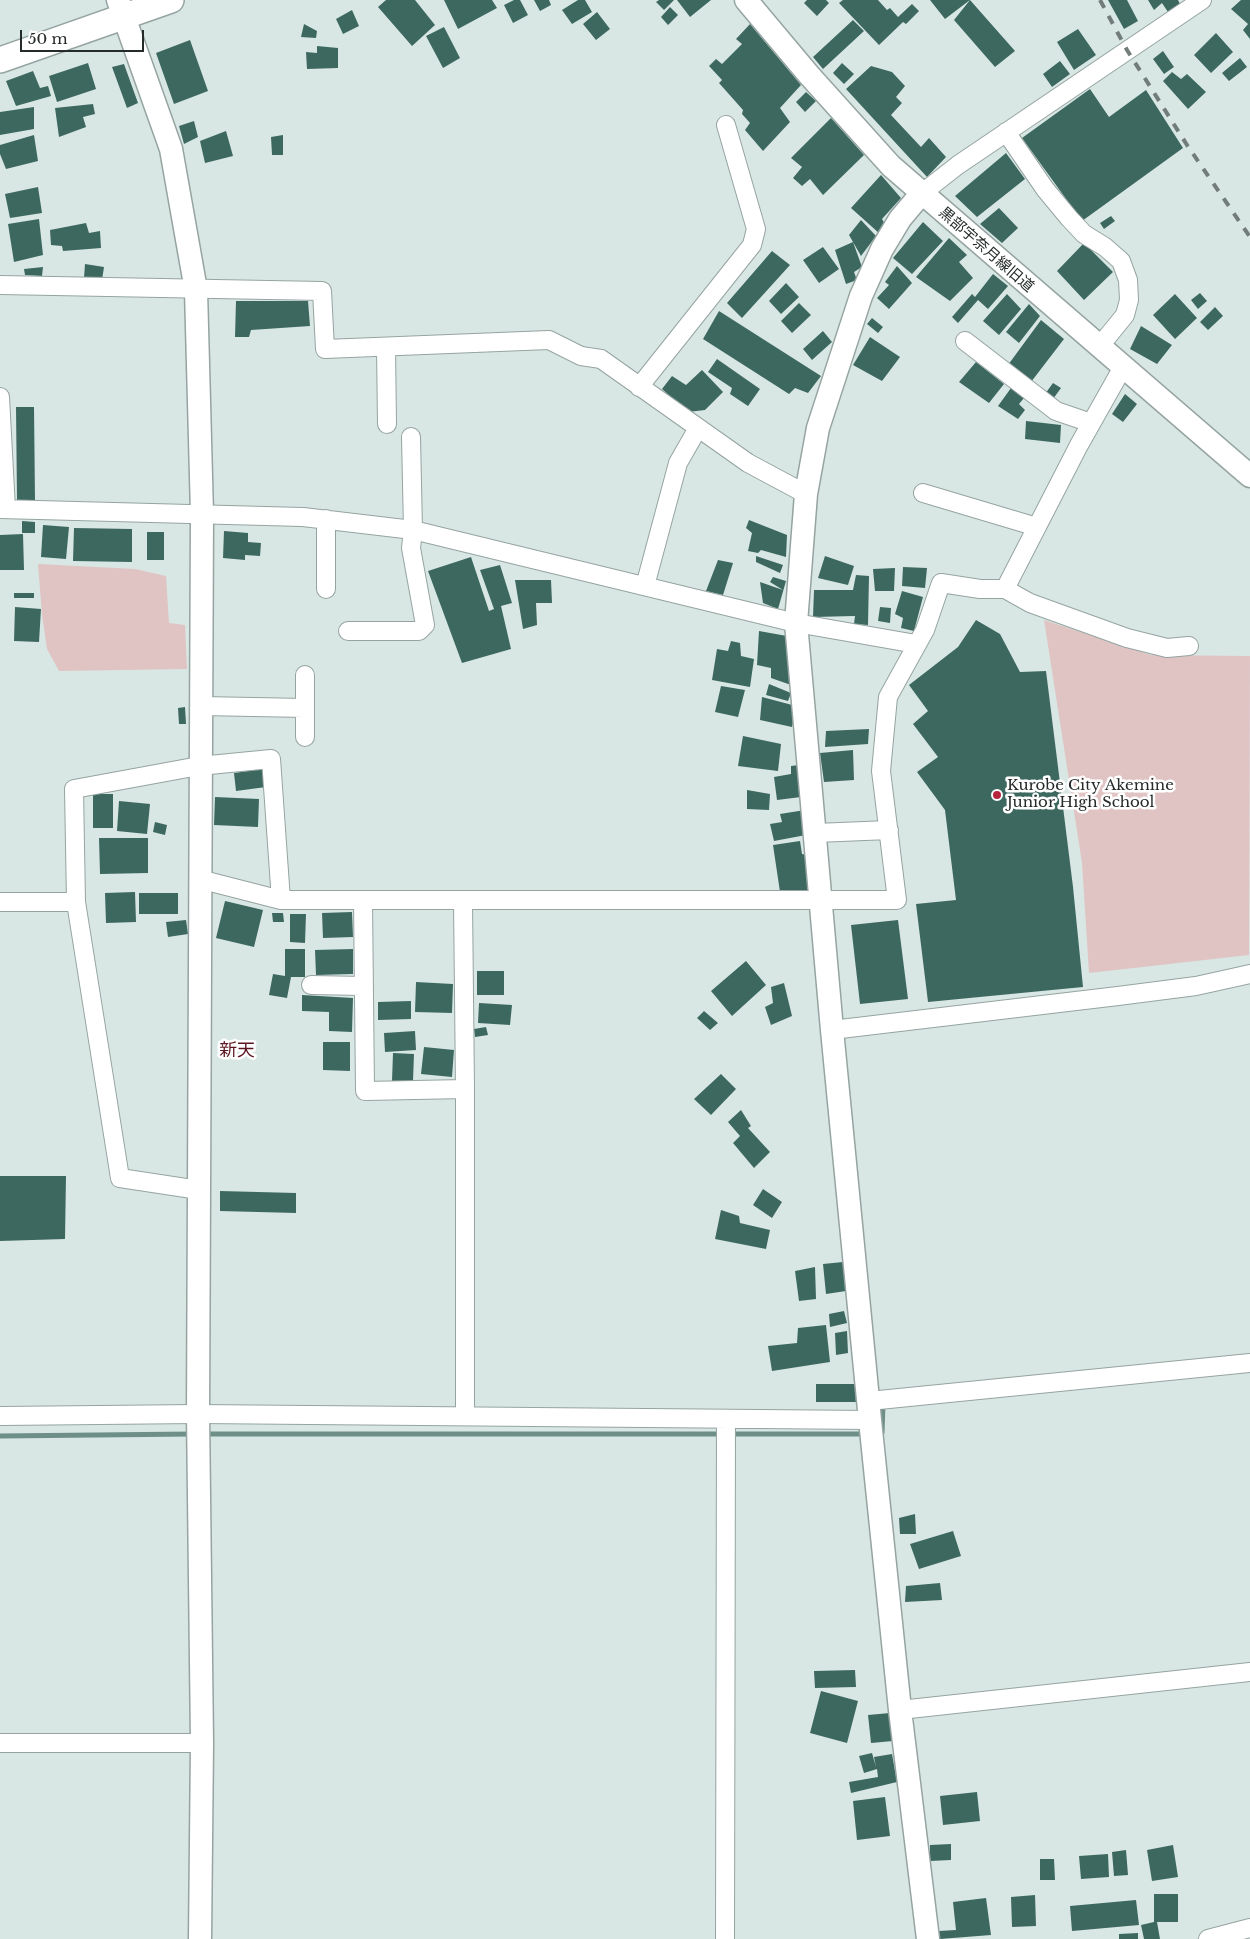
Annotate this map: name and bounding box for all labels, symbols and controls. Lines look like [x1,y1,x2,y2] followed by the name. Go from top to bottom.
[22,20,146,52] scale bar
[28,29,68,48] text: 50 m
[935,204,1037,296] street label: 黒部宇奈月線旧道
[1007,777,1174,812] place label: Kurobe City Akemine Junior High School
[991,789,1003,801] marker: Kurobe City Akemine Junior High School
[219,1040,255,1062] district label: 新天

